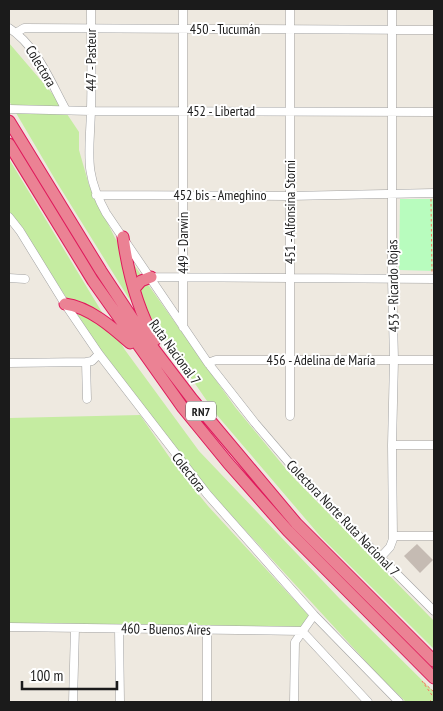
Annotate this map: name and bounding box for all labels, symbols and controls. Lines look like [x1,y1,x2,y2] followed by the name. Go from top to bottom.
[190,20,260,38] street label: 450 - Tucumán
[82,28,100,91] street label: 447 - Pasteur
[22,42,60,90] street label: Colectora
[187,102,255,120] street label: 452 - Libertad
[281,160,299,264] street label: 451 - Alfonsina Storni
[173,186,267,204] street label: 452 bis - Ameghino
[174,212,192,274] street label: 449 - Darwin
[383,239,403,332] street label: 453 - Ricardo Rojas
[145,316,205,388] street label: Ruta Nacional 7
[267,351,375,369] street label: 456 - Adelina de María
[186,402,216,421] road number: RN7
[168,449,210,495] street label: Colectora
[283,456,403,580] street label: Colectora Norte Ruta Nacional 7
[121,619,211,639] street label: 460 - Buenos Aires
[22,658,118,690] scale bar
[30,666,63,685] text: 100 m

